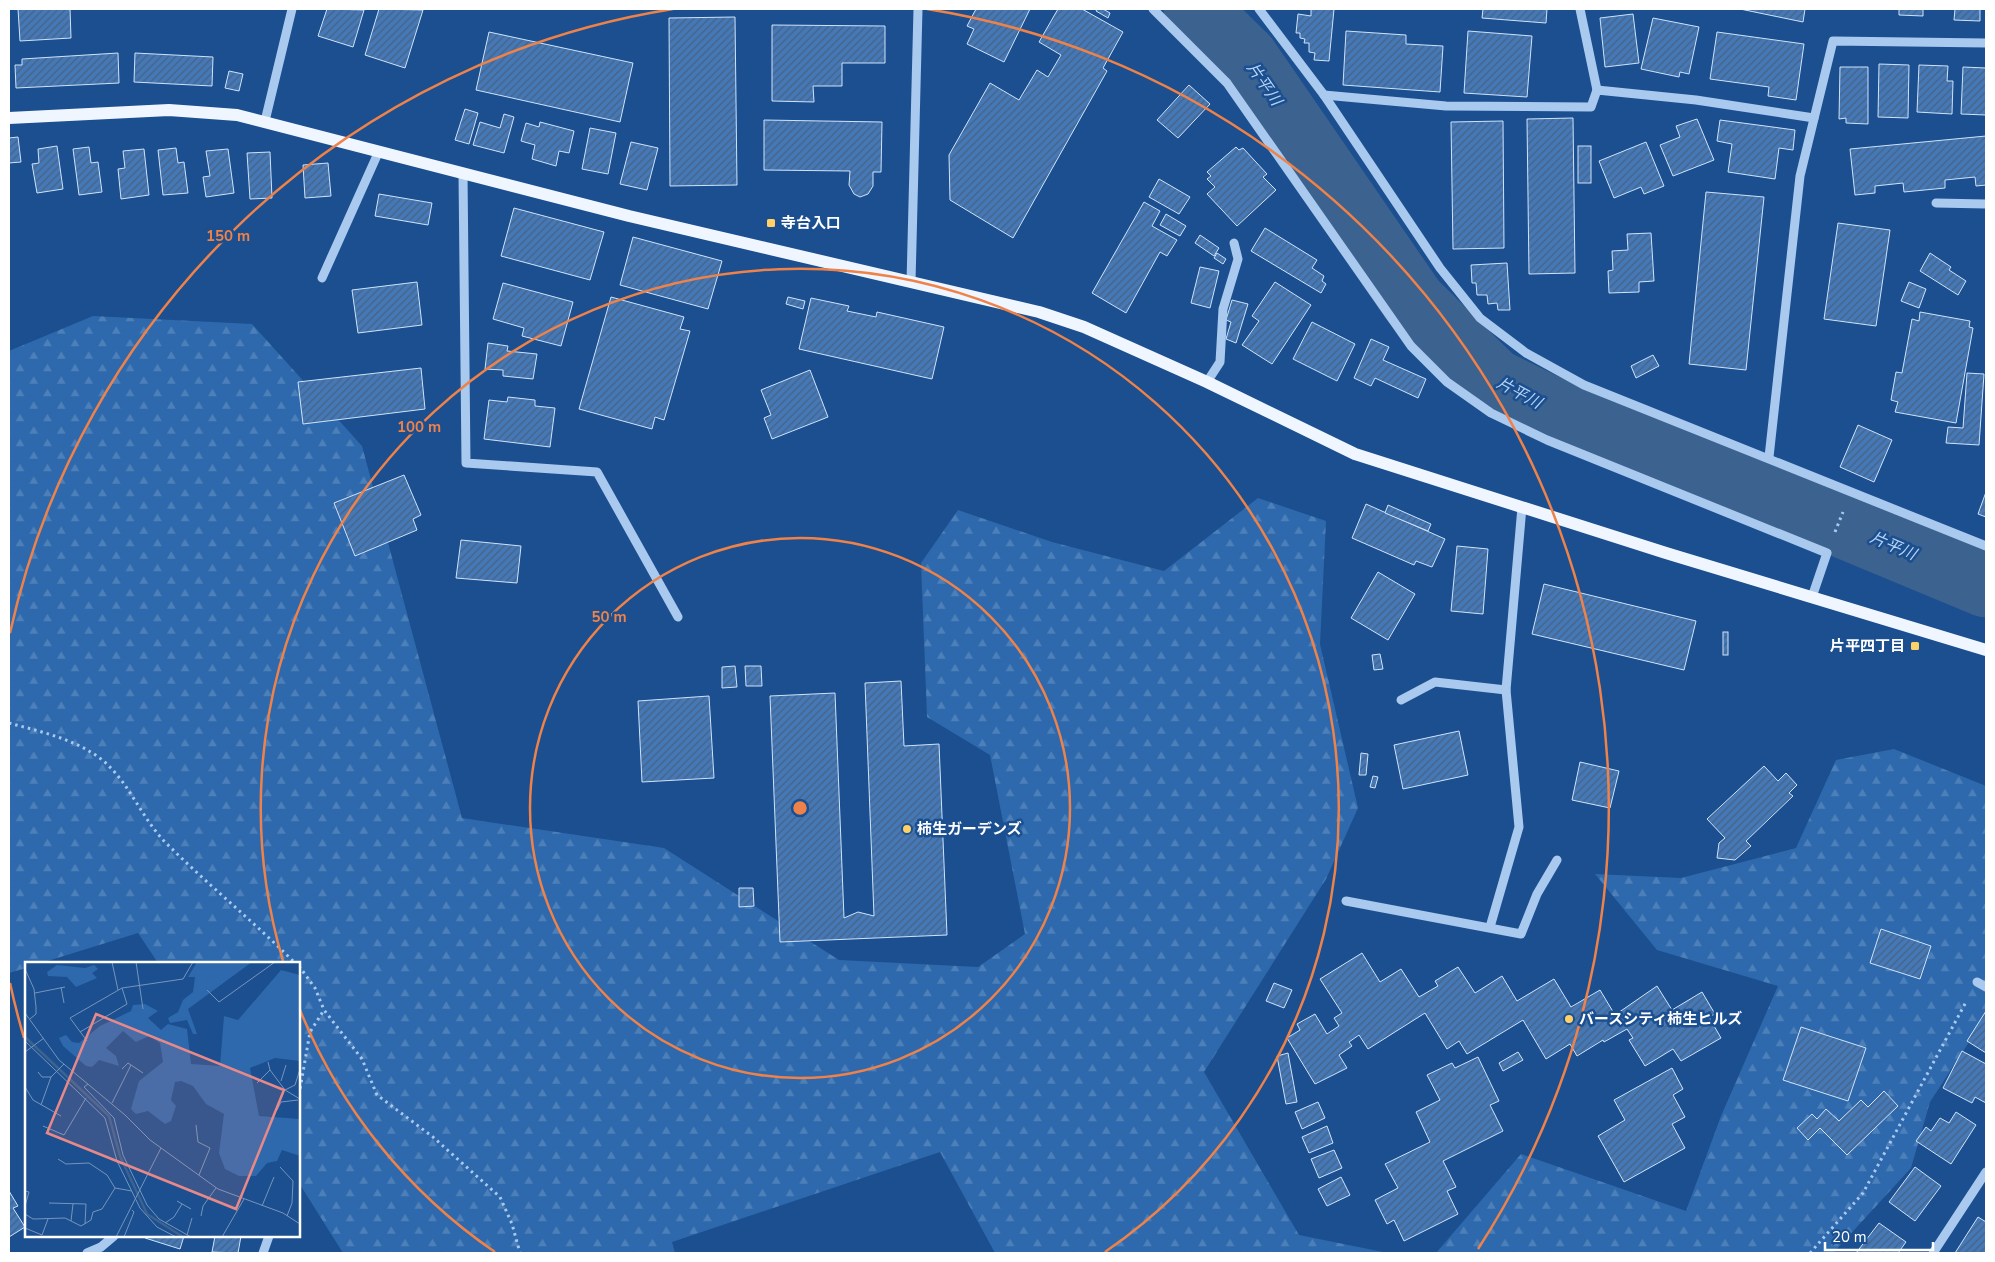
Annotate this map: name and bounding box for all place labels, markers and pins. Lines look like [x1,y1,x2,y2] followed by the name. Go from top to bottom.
[781,213,841,233] place label: 寺台入口
[765,217,777,229] marker: 寺台入口
[1830,636,1905,656] place label: 片平四丁目
[1909,640,1921,652] marker: 片平四丁目
[791,799,809,817] centre of rings
[917,819,1022,839] place label: 柿生ガーデンズ
[901,823,913,835] marker: 柿生ガーデンズ
[1579,1009,1742,1029] place label: バースシティ柿生ヒルズ
[1563,1013,1575,1025] marker: バースシティ柿生ヒルズ

